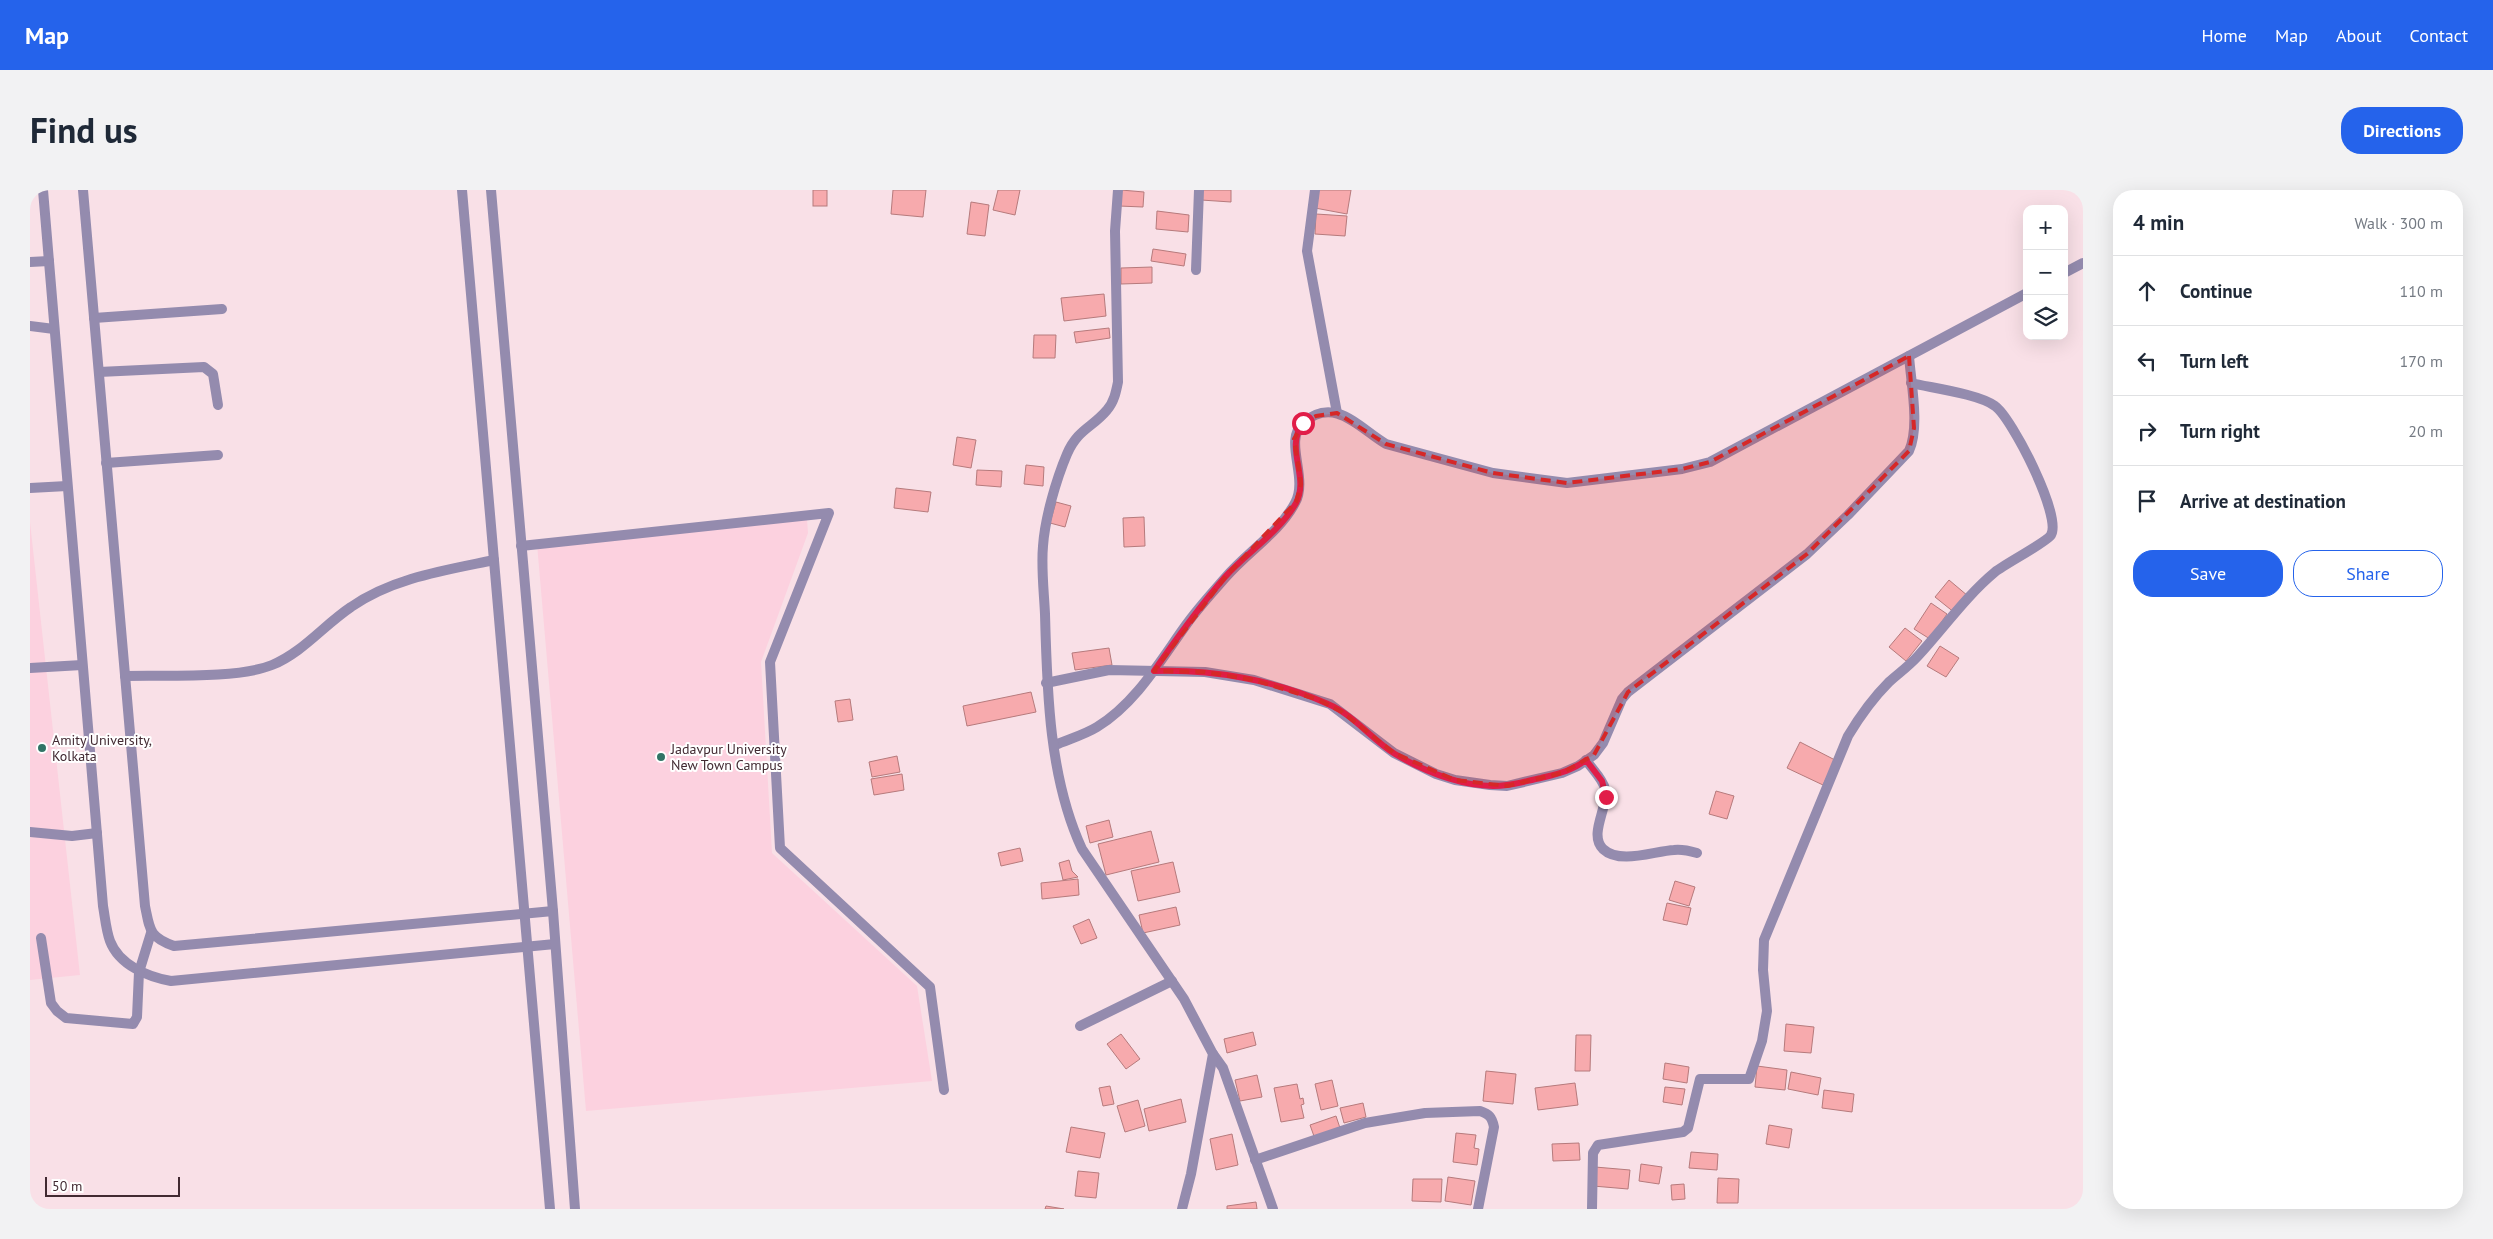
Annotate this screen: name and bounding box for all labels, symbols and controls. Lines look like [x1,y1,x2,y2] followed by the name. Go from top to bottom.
[25,20,69,51] text: Map
[2201,24,2247,47] text: Home
[2275,24,2308,47] text: Map
[2336,24,2382,47] text: About
[2410,24,2468,47] text: Contact
[30,107,138,153] text: Find us
[2341,107,2463,154] button: Directions
[2023,205,2068,340] map controls
[2023,205,2068,250] button: +
[2133,209,2184,236] text: 4 min
[2354,213,2443,233] text: Walk · 300 m
[2023,250,2068,295] button: −
[2133,277,2161,305] icon: ahead
[2180,279,2252,303] text: Continue
[2400,281,2443,301] text: 110 m
[2023,295,2068,340] button: layers
[2133,347,2161,375] icon: left
[2180,349,2249,373] text: Turn left
[2400,351,2443,371] text: 170 m
[1292,412,1315,435] route start
[2133,417,2161,445] icon: right
[2180,419,2260,443] text: Turn right
[2408,421,2443,441] text: 20 m
[2133,487,2161,515] icon: arrive
[2180,489,2346,513] text: Arrive at destination
[2133,550,2283,597] button: Save
[2293,550,2443,597] button: Share
[52,731,152,765] place label: Amity University, Kolkata
[670,740,787,774] place label: Jadavpur University New Town Campus
[36,742,48,754] marker: Amity University, Kolkata
[655,751,667,763] marker: Jadavpur University New Town Campus
[1595,786,1618,809] route end
[45,1174,180,1197] scale bar
[52,1177,82,1195] text: 50 m

